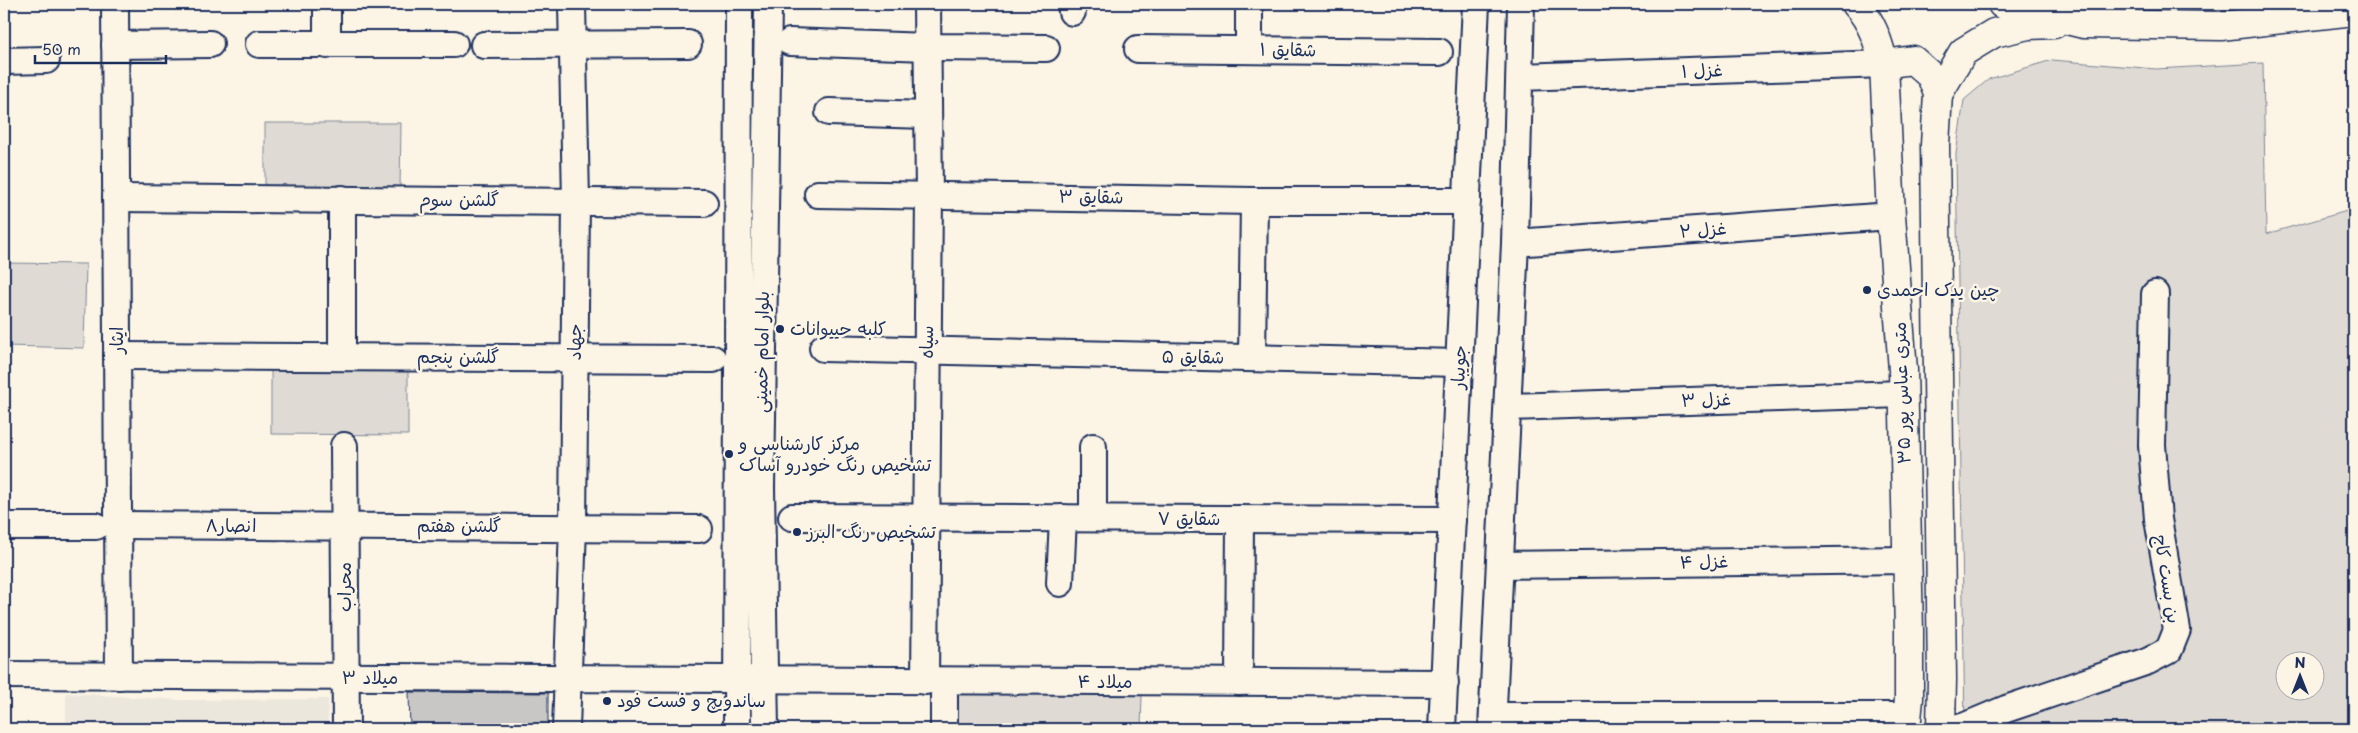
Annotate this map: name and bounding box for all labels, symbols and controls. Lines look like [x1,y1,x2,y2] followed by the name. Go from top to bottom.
[35,32,166,64] scale bar
[1259,35,1317,62] street label: شقایق ۱
[42,37,81,60] text: 50 m
[1681,55,1723,84] street label: غزل ۱
[1058,181,1124,210] street label: شقایق ۳
[419,185,499,214] street label: گلشن سوم
[1678,213,1727,244] street label: غزل ۲
[1877,275,2000,302] place label: چین یدک احمدی
[1861,284,1873,296] marker: چین یدک احمدی
[746,291,777,413] street label: بلوار امام خمینی
[790,314,886,341] place label: کلبه حییوانات
[1885,321,1916,465] street label: ۳۵ متری عباس پور
[560,323,587,361] street label: جهاد
[774,323,786,335] marker: کلبه حییوانات
[912,325,939,359] street label: سپاه
[102,327,129,355] street label: ایثار
[1161,341,1225,370] street label: شقایق ۵
[417,342,499,371] street label: گلشن پنجم
[1443,344,1472,392] street label: جویبار
[1681,384,1731,413] street label: غزل ۳
[737,429,932,477] place label: مرکز کارشناسی و تشخیص رنگ خودرو آساک
[723,448,735,460] marker: مرکز کارشناسی و تشخیص رنگ خودرو آساک
[1158,504,1220,531] street label: شقایق ۷
[205,511,257,538] street label: انصار۸
[417,511,502,540] street label: گلشن هفتم
[805,517,937,544] place label: تشخیص رنگ البرز
[791,526,803,538] marker: تشخیص رنگ البرز
[2148,532,2189,625] street label: بن بست کاج
[1679,547,1729,574] street label: غزل ۴
[330,562,357,612] street label: محراب
[2276,650,2326,700] north arrow
[2294,652,2306,673] text: N
[342,663,398,690] street label: میلاد ۳
[1077,667,1133,694] street label: میلاد ۴
[617,686,766,713] place label: ساندویچ و فست فود
[601,695,613,707] marker: ساندویچ و فست فود

